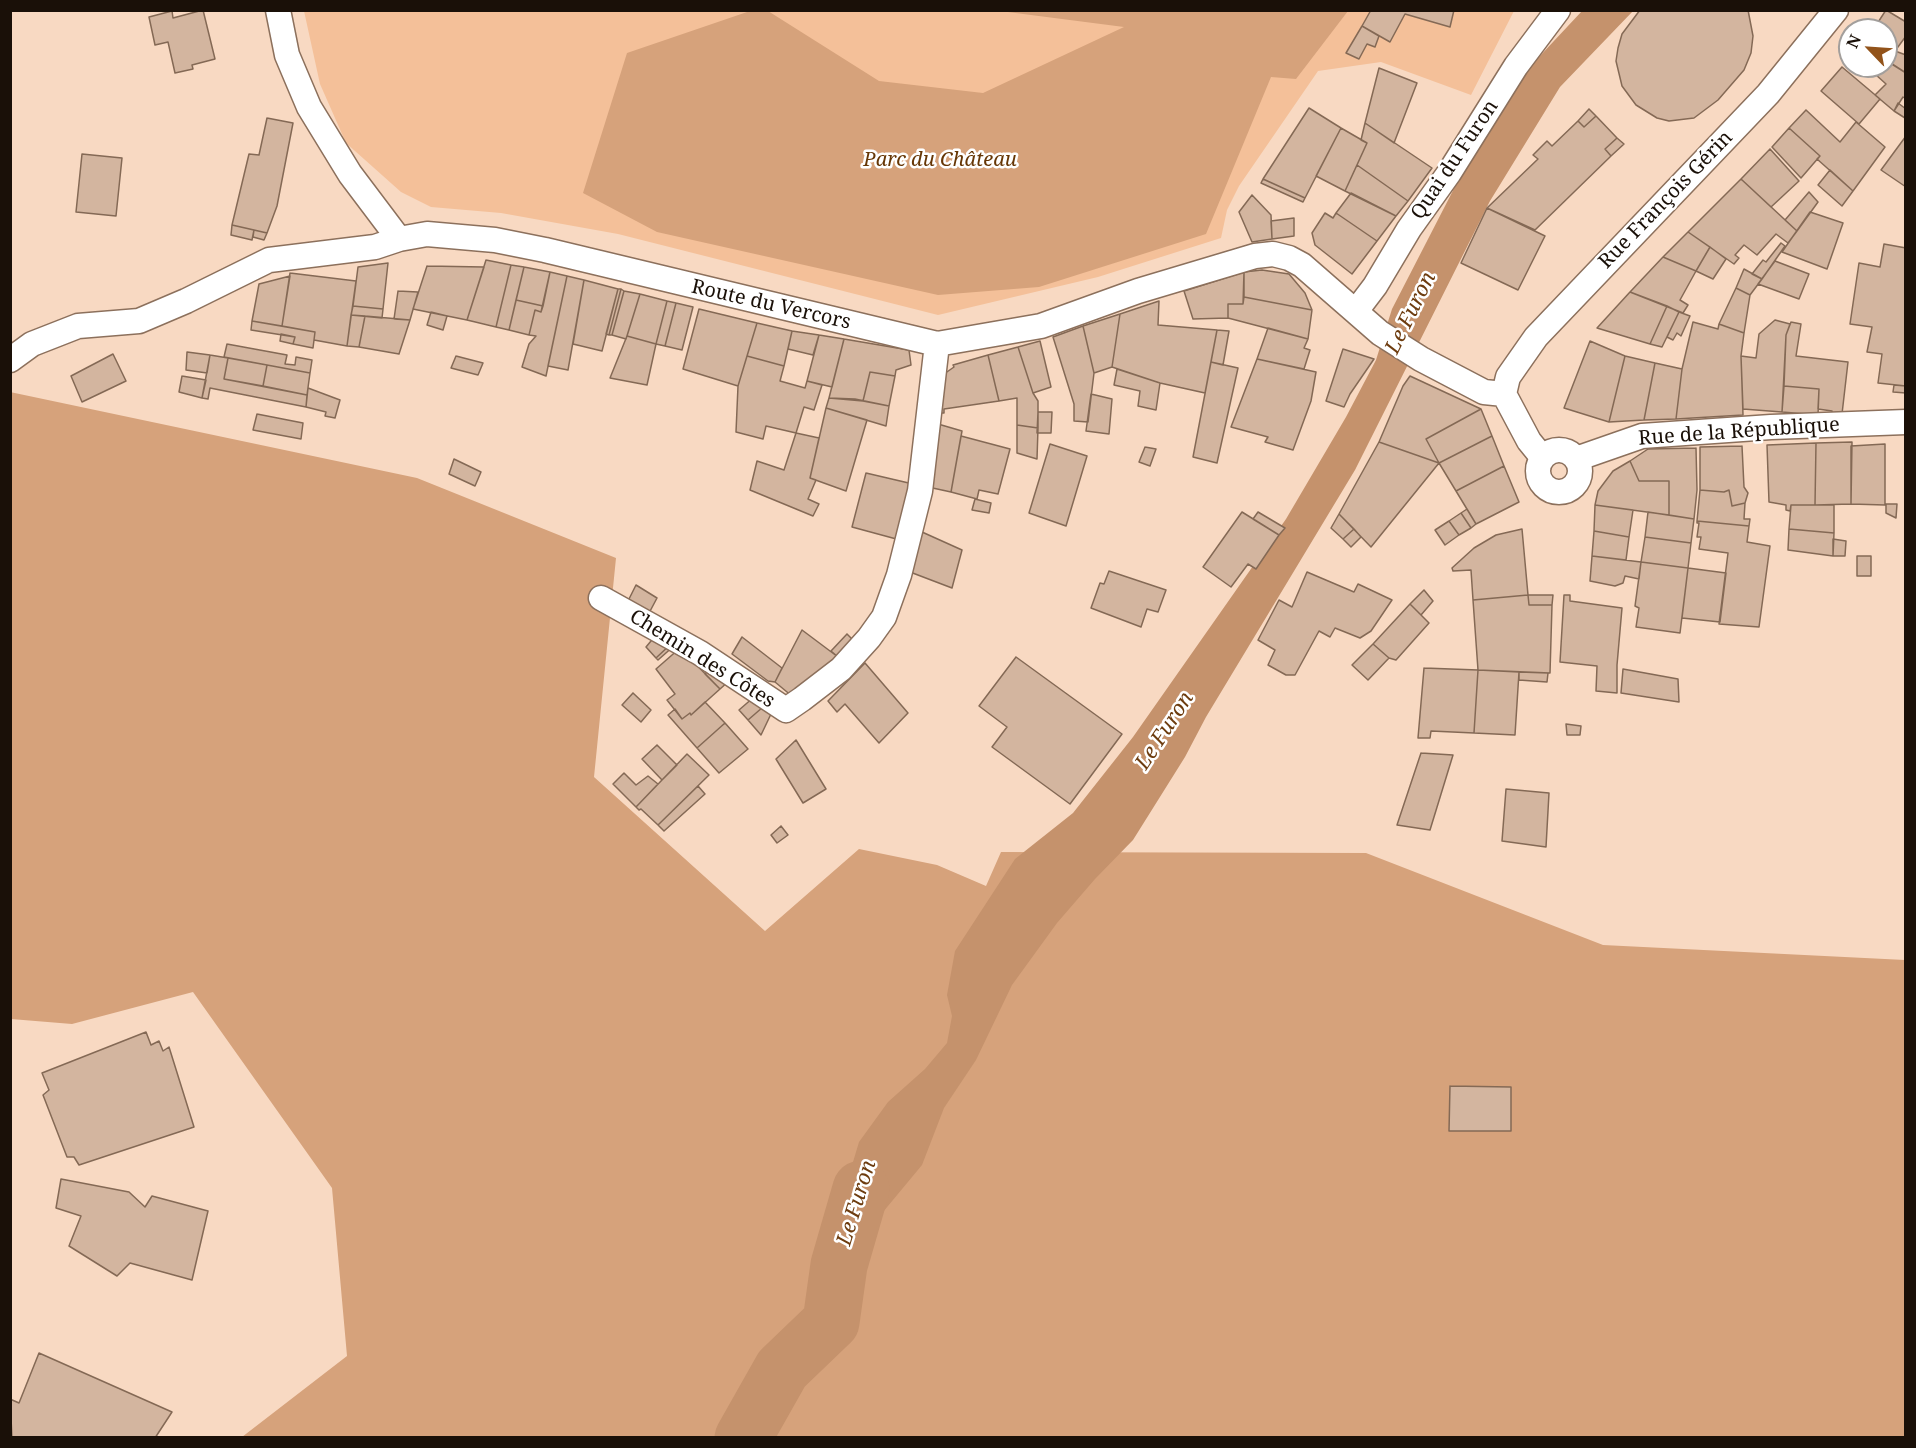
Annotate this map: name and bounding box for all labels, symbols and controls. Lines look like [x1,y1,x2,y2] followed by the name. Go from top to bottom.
[1838,18,1898,78] north arrow
[1841,31,1866,52] text: N
[1406,96,1504,224] street label: Quai du Furon
[1594,126,1738,274] street label: Rue François Gérin
[863,148,1017,172] park label: Parc du Château
[1380,268,1442,358] water label: Le Furon
[689,275,853,335] street label: Route du Vercors
[1637,413,1841,451] street label: Rue de la République
[625,605,779,713] street label: Chemin des Côtes
[1130,687,1200,775] water label: Le Furon
[832,1157,882,1249] water label: Le Furon

